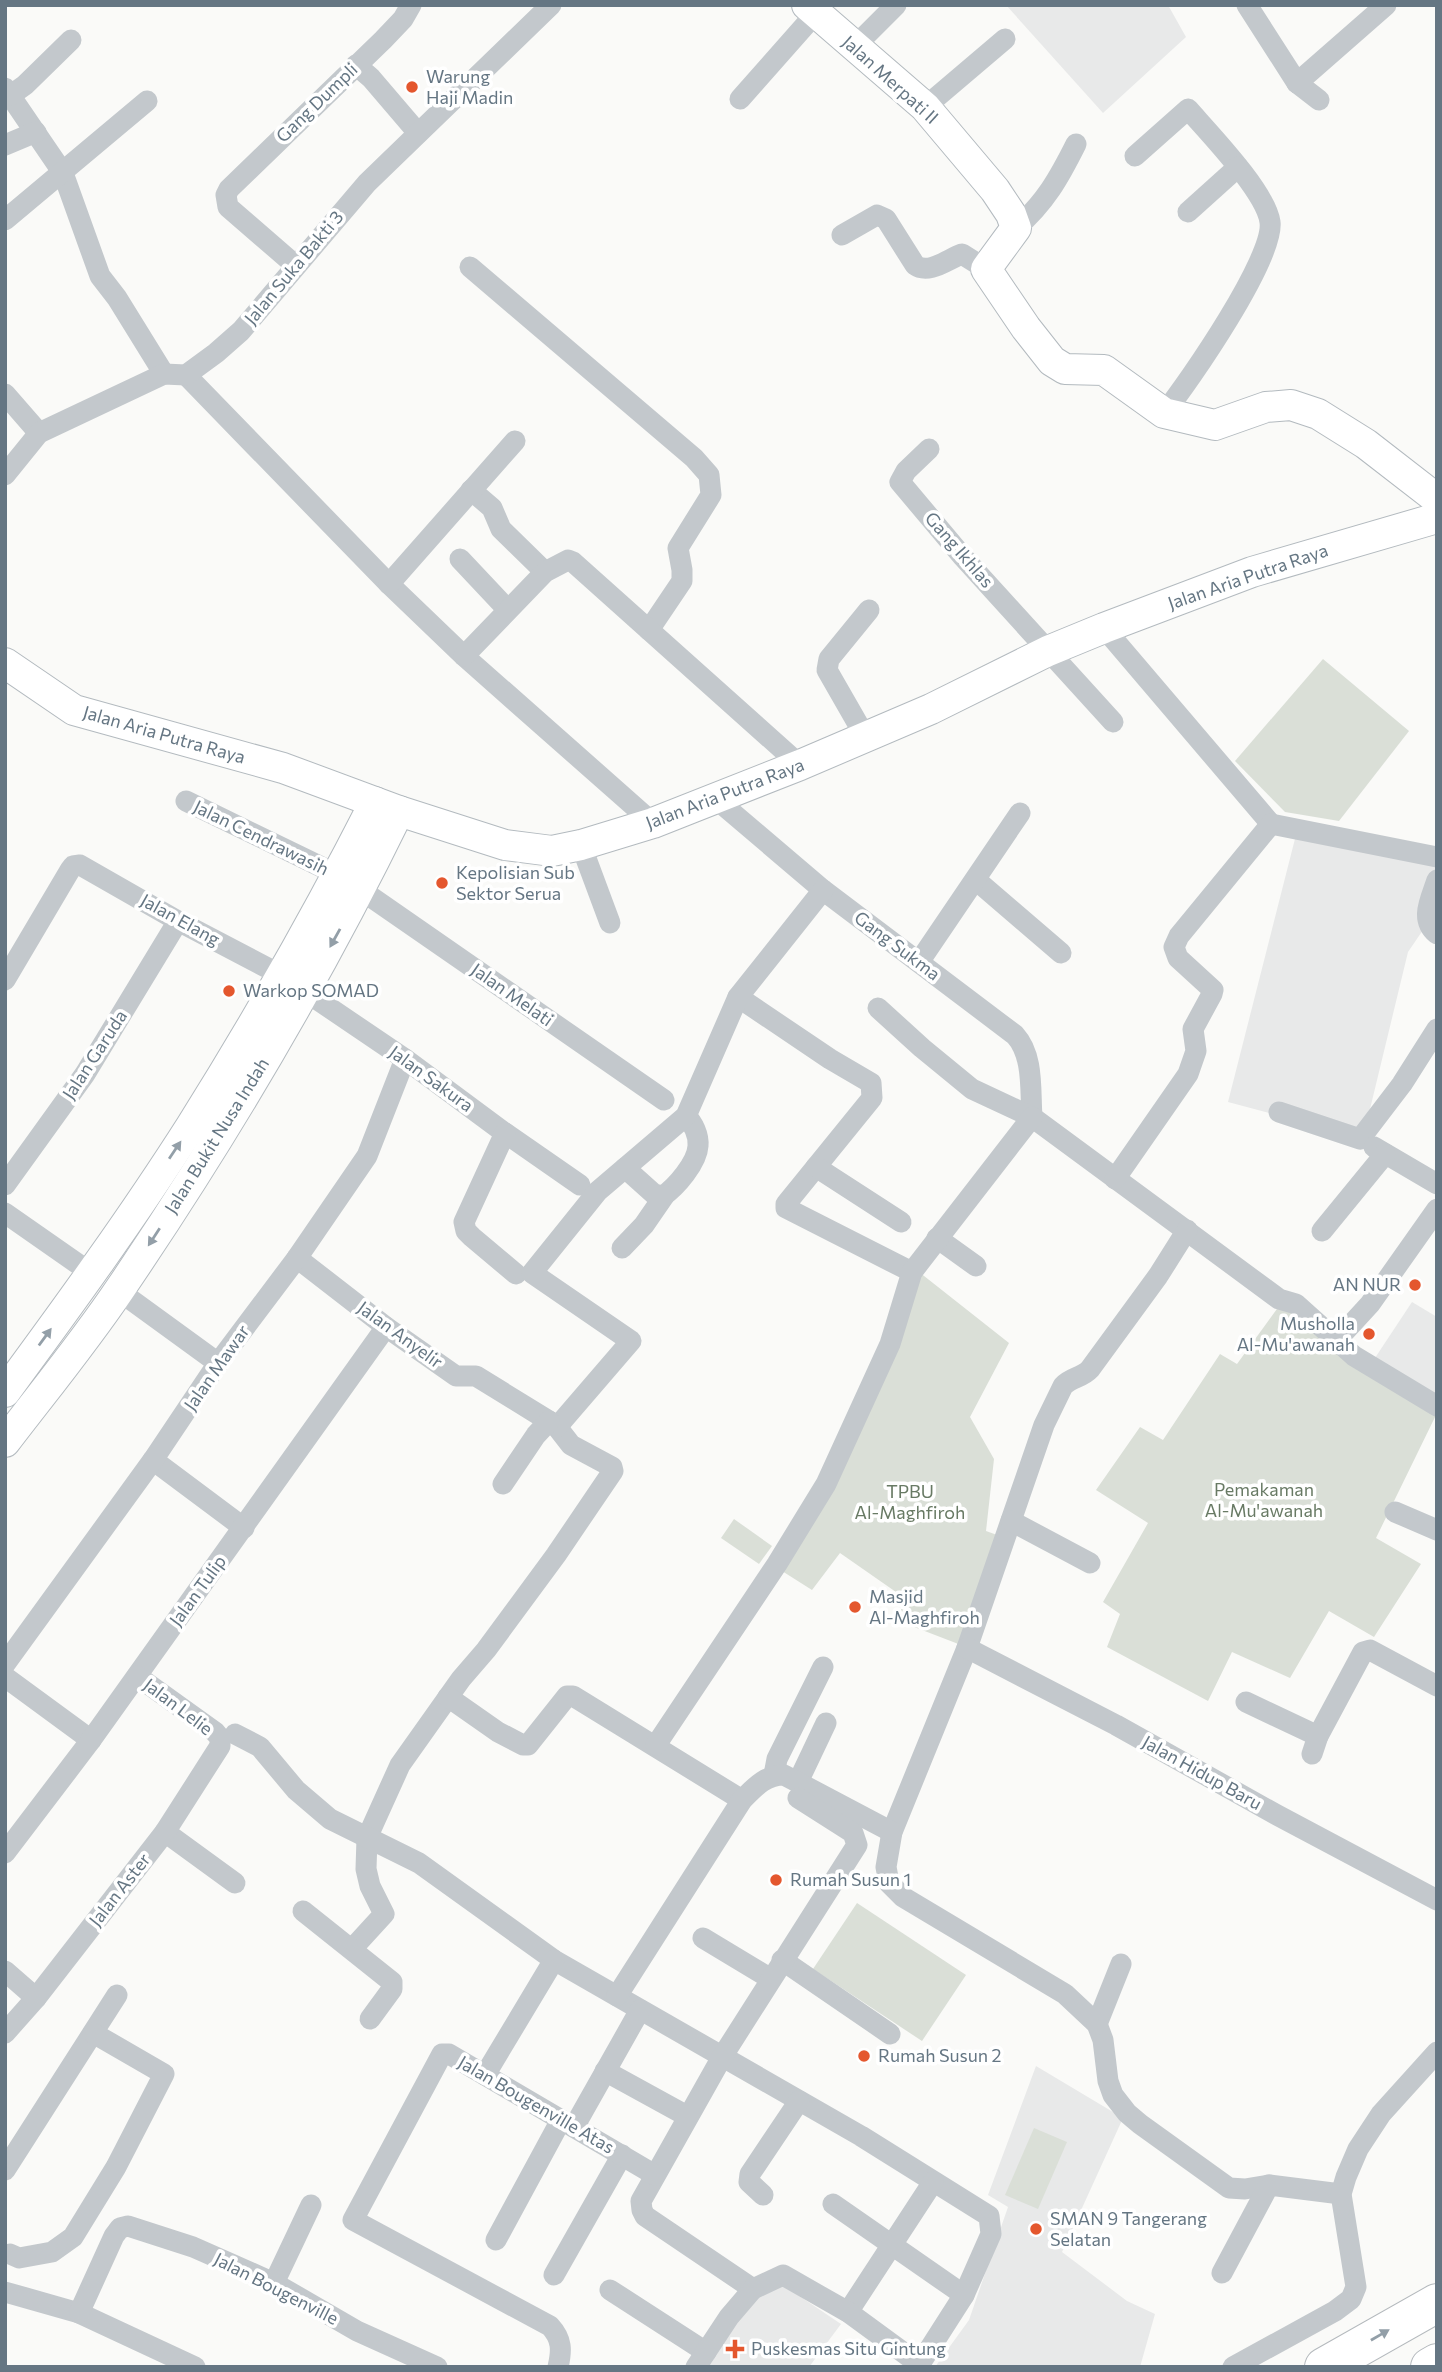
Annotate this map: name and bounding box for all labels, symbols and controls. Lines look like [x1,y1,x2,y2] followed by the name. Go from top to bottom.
[838,30,943,128] street label: Jalan Merpati II
[271,58,362,147] street label: Gang Dumpli
[426,65,513,108] place label: Warung Haji Madin
[404,79,420,95] marker: Warung Haji Madin
[239,206,347,329] street label: Jalan Suka Bakti 3
[921,507,999,592] street label: Gang Ikhlas
[1165,538,1331,614] street label: Jalan Aria Putra Raya
[81,700,248,768] street label: Jalan Aria Putra Raya
[642,753,807,833] street label: Jalan Aria Putra Raya
[190,795,333,879] street label: Jalan Cendrawasih
[456,861,575,904] place label: Kepolisian Sub Sektor Serua
[434,875,450,891] marker: Kepolisian Sub Sektor Serua
[137,888,224,950] street label: Jalan Elang
[850,906,945,985] street label: Gang Sukma
[329,928,341,947] one-way arrow
[467,958,558,1030] street label: Jalan Melati
[243,979,379,1001] place label: Warkop SOMAD
[221,983,237,999] marker: Warkop SOMAD
[57,1006,131,1103] street label: Jalan Garuda
[385,1040,478,1116] street label: Jalan Sakura
[159,1054,273,1217] street label: Jalan Bukit Nusa Indah
[168,1140,181,1160] one-way arrow
[147,1228,161,1246] one-way arrow
[1333,1273,1401,1295] place label: AN NUR
[1407,1277,1423,1293] marker: AN NUR
[354,1296,447,1372] street label: Jalan Anyelir
[1237,1312,1355,1355] place label: Musholla Al-Mu'awanah
[179,1320,254,1414] street label: Jalan Mawar
[1361,1326,1377,1342] marker: Musholla Al-Mu'awanah
[38,1328,52,1346] one-way arrow
[1205,1478,1323,1521] park label: Pemakaman Al-Mu'awanah
[855,1480,965,1523] park label: TPBU Al-Maghfiroh
[164,1551,230,1630] street label: Jalan Tulip
[869,1585,980,1628] place label: Masjid Al-Maghfiroh
[847,1599,863,1615] marker: Masjid Al-Maghfiroh
[140,1673,218,1739] street label: Jalan Lelie
[1139,1730,1266,1814] street label: Jalan Hidup Baru
[84,1848,155,1930] street label: Jalan Aster
[790,1868,911,1890] place label: Rumah Susun 1
[768,1872,784,1888] marker: Rumah Susun 1
[878,2044,1002,2066] place label: Rumah Susun 2
[856,2048,872,2064] marker: Rumah Susun 2
[455,2050,618,2158] street label: Jalan Bougenville Atas
[1050,2207,1207,2250] place label: SMAN 9 Tangerang Selatan
[1028,2221,1044,2237] marker: SMAN 9 Tangerang Selatan
[211,2247,342,2329] street label: Jalan Bougenville
[1371,2329,1390,2341] one-way arrow
[751,2337,946,2359] place label: Puskesmas Situ Gintung
[725,2339,745,2359] marker: Puskesmas Situ Gintung

